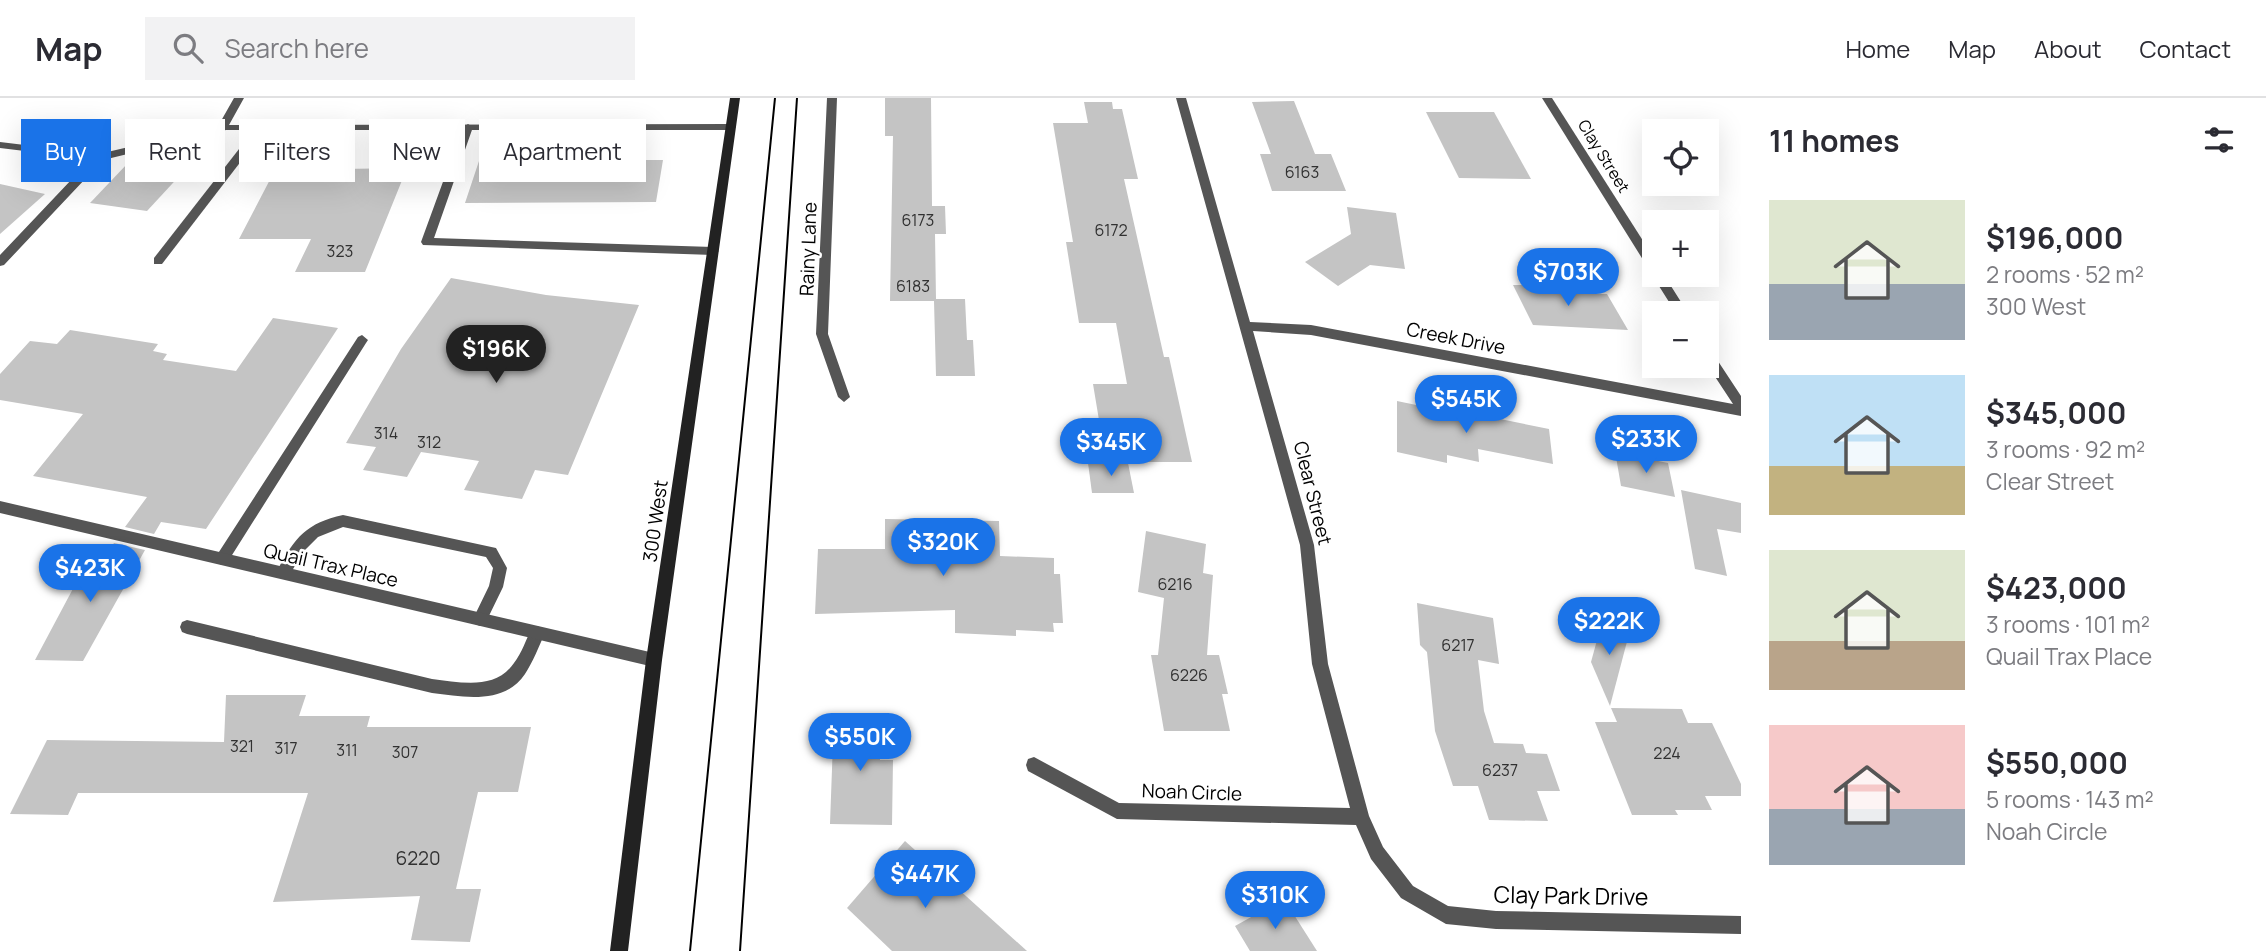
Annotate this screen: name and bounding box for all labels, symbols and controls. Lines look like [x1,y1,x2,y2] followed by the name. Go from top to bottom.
[145,17,635,80] search box
[35,26,103,71] text: Map
[169,29,207,67] icon: search
[225,30,369,66] text: Search here
[1845,32,1910,65] text: Home
[1948,32,1996,65] text: Map
[2034,32,2102,65] text: About
[2140,32,2231,65] text: Contact
[1573,115,1635,197] street label: Clay Street
[21,119,111,182] chip: Buy
[125,119,225,182] chip: Rent
[239,119,355,182] chip: Filters
[369,119,465,182] chip: New
[479,119,646,182] chip: Apartment
[1642,119,1719,378] map controls
[1642,119,1719,196] button: locate
[1769,120,1900,161] text: 11 homes
[2200,121,2238,159] icon: filters
[1285,161,1319,183] house number: 6163
[793,201,823,297] street label: Rainy Lane
[902,209,934,231] house number: 6173
[1642,210,1719,287] button: +
[1986,217,2124,258] text: $196,000
[1094,219,1128,241] house number: 6172
[1825,228,1909,312] icon: home
[327,240,353,262] house number: 323
[1519,248,1617,308] pin: $703K
[1533,255,1603,287] text: $703K
[1986,258,2144,290] text: 2 rooms · 52 m²
[896,275,930,297] house number: 6183
[1986,290,2086,322] text: 300 West
[1642,301,1719,378] button: −
[1404,316,1508,360] street label: Creek Drive
[447,326,545,385] pin: $196K
[462,332,530,364] text: $196K
[1417,376,1515,435] pin: $545K
[1431,382,1501,414] text: $545K
[1986,392,2126,433] text: $345,000
[1825,403,1909,487] icon: home
[1597,416,1695,475] pin: $233K
[1062,418,1160,478] pin: $345K
[374,422,398,444] house number: 314
[1611,422,1681,454] text: $233K
[1076,425,1146,457] text: $345K
[417,431,441,453] house number: 312
[1986,433,2145,465] text: 3 rooms · 92 m²
[1288,438,1338,548] street label: Clear Street
[1986,465,2114,497] text: Clear Street
[636,478,674,564] street label: 300 West
[894,518,992,578] pin: $320K
[907,525,979,557] text: $320K
[261,537,401,593] street label: Quail Trax Place
[41,545,139,604] pin: $423K
[55,551,125,583] text: $423K
[1986,567,2127,608] text: $423,000
[1157,573,1193,595] house number: 6216
[1825,578,1909,662] icon: home
[1560,598,1658,657] pin: $222K
[1574,604,1644,636] text: $222K
[1986,608,2150,640] text: 3 rooms · 101 m²
[1441,634,1475,656] house number: 6217
[1986,640,2152,672] text: Quail Trax Place
[1170,664,1208,686] house number: 6226
[811,714,909,773] pin: $550K
[824,720,896,752] text: $550K
[230,735,254,757] house number: 321
[274,737,298,759] house number: 317
[336,739,358,761] house number: 311
[392,741,418,763] house number: 307
[1653,742,1681,764] house number: 224
[1986,742,2128,783] text: $550,000
[1825,753,1909,837] icon: home
[1482,759,1518,781] house number: 6237
[1141,777,1243,807] street label: Noah Circle
[1986,783,2154,815] text: 5 rooms · 143 m²
[1986,815,2107,847] text: Noah Circle
[395,845,441,871] house number: 6220
[876,850,974,910] pin: $447K
[890,857,960,889] text: $447K
[1226,872,1324,931] pin: $310K
[1241,878,1309,910] text: $310K
[1493,878,1649,912] street label: Clay Park Drive

